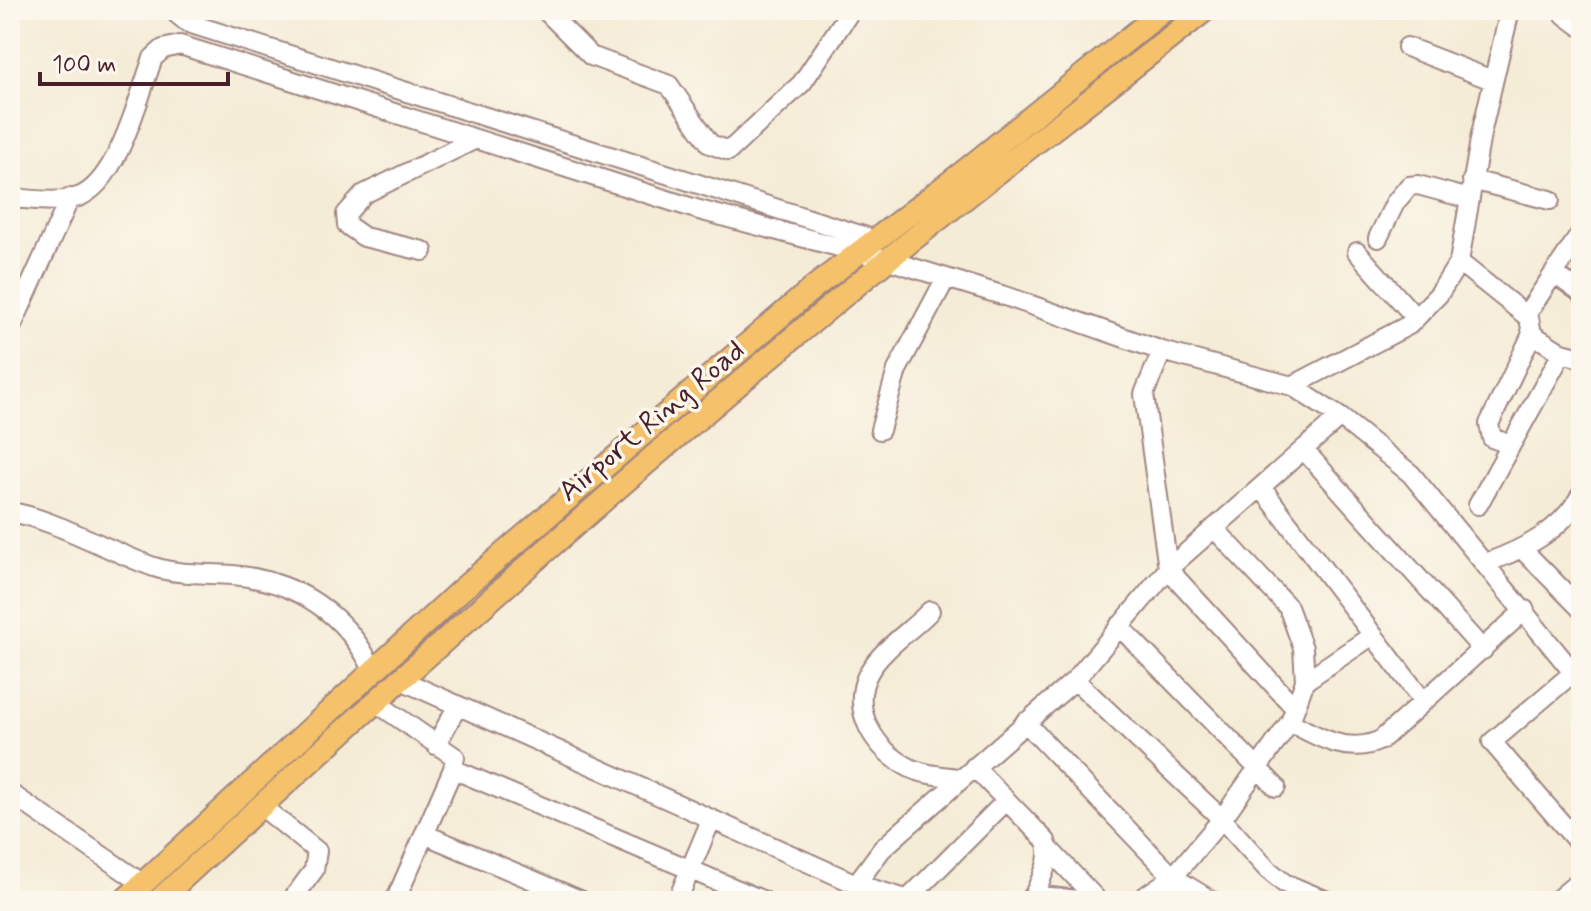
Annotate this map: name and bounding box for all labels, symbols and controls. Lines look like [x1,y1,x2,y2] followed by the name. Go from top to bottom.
[40,36,228,86] scale bar
[52,50,116,81] text: 100 m
[550,331,754,511] street label: Airport Ring Road

